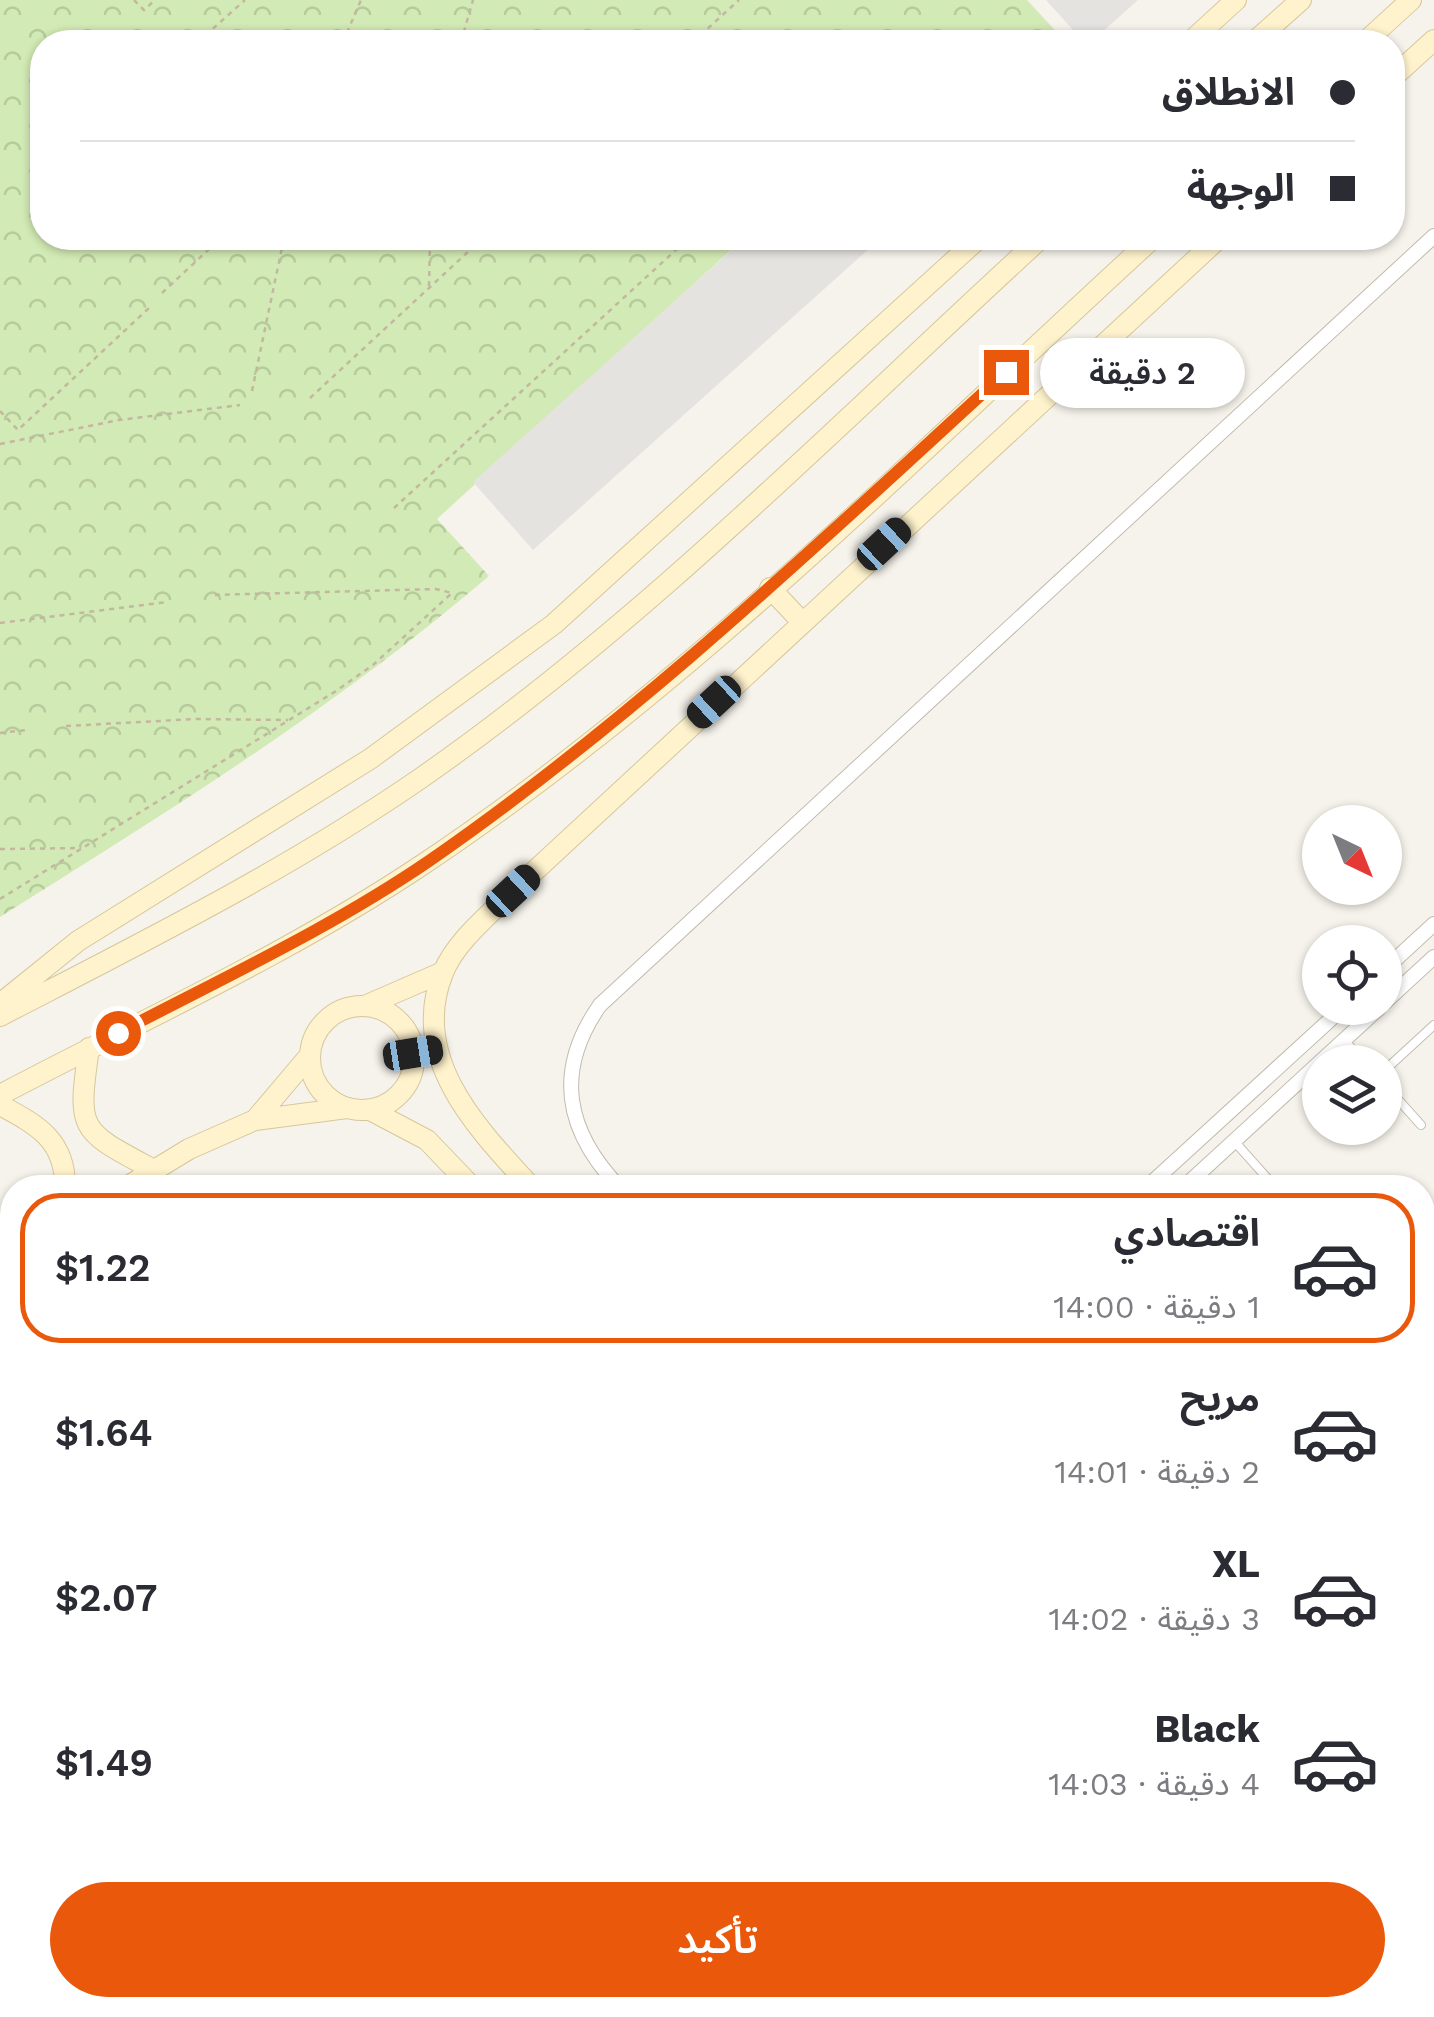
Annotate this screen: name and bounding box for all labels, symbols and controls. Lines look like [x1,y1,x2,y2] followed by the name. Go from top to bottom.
[1162,70,1295,114] text: الانطلاق
[1187,166,1295,210] text: الوجهة
[1041,337,1246,407] callout: 2 دقيقة
[984,350,1029,395] route end
[1089,354,1196,392] text: 2 دقيقة
[852,513,916,575] car
[682,671,746,733] car
[1302,805,1402,905] north arrow
[1302,805,1402,1145] map controls
[481,860,545,922] car
[1302,925,1402,1025] button: locate
[96,1011,141,1056] route start
[381,1033,445,1073] car
[1302,1045,1402,1145] button: layers
[1114,1211,1260,1255] text: اقتصادي
[1290,1223,1380,1313] icon: car
[55,1246,151,1290] text: $1.22
[1053,1288,1260,1326] text: 1 دقيقة · 14:00
[1180,1376,1260,1420] text: مريح
[1290,1388,1380,1478] icon: car
[55,1411,153,1455] text: $1.64
[1055,1453,1260,1491] text: 2 دقيقة · 14:01
[1212,1542,1260,1586] text: XL
[1290,1553,1380,1643] icon: car
[55,1576,157,1620] text: $2.07
[1048,1600,1260,1638] text: 3 دقيقة · 14:02
[1154,1707,1260,1751] text: Black
[1290,1718,1380,1808] icon: car
[55,1741,153,1785] text: $1.49
[1048,1765,1260,1803] text: 4 دقيقة · 14:03
[50,1882,1385,1997] button: تأكيد

